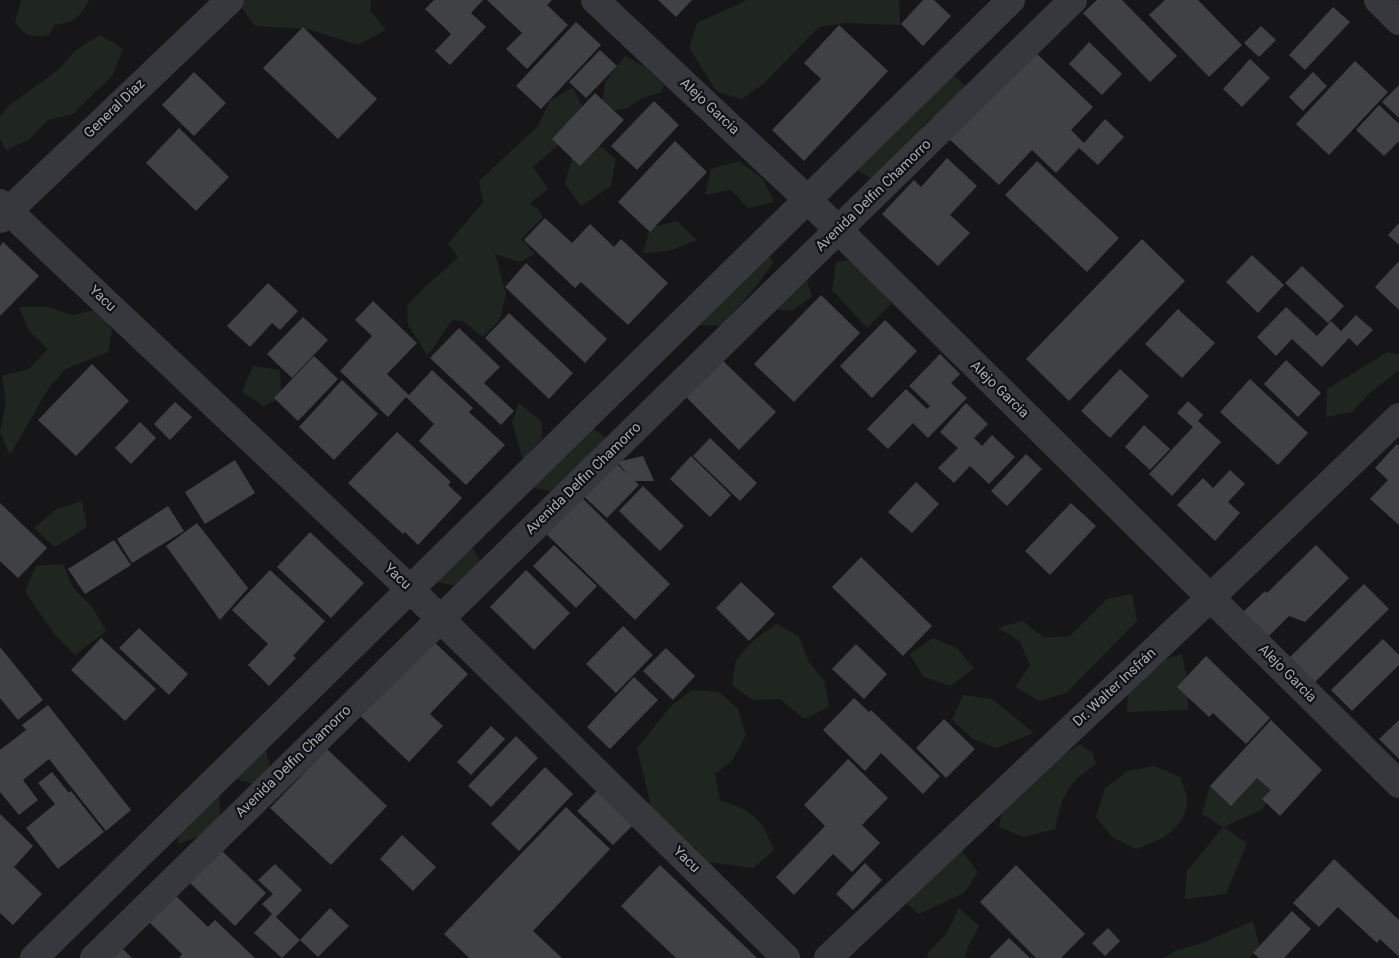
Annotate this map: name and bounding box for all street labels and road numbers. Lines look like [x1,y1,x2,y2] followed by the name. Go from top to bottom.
[676,75,742,139] street label: Alejo Garcia
[81,76,149,142] street label: General Diaz
[813,136,935,256] street label: Avenida Delfin Chamorro
[85,282,119,316] street label: Yacu
[966,358,1032,422] street label: Alejo Garcia
[523,419,645,539] street label: Avenida Delfin Chamorro
[380,560,414,594] street label: Yacu
[1255,642,1319,706] street label: Alejo Garcia
[1070,645,1160,731] street label: Dr. Walter Insfrán
[233,702,355,822] street label: Avenida Delfin Chamorro
[669,843,703,877] street label: Yacu

